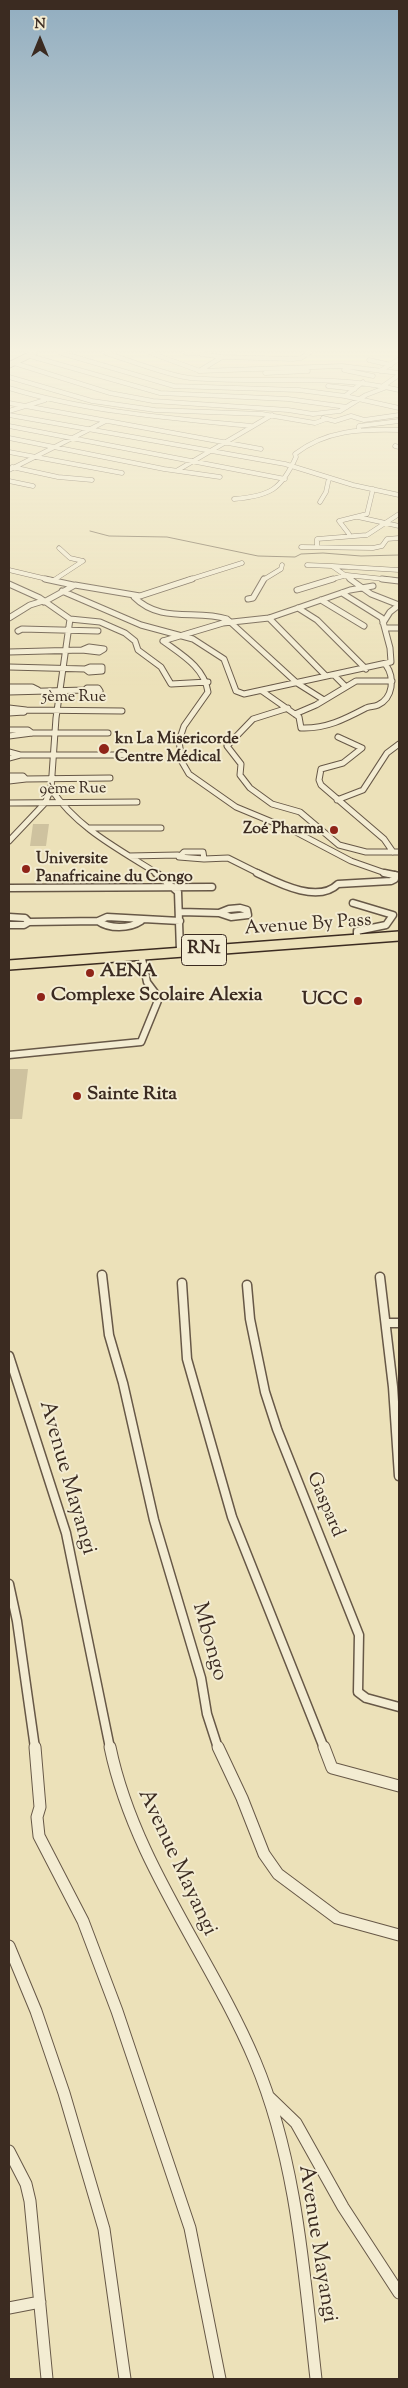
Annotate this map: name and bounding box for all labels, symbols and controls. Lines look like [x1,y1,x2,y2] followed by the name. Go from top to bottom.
[15,15,65,65] north arrow
[34,15,46,35] text: N
[42,688,106,708] street label: 5ème Rue
[115,730,239,768] place label: kn La Misericorde Centre Médical
[97,742,111,756] marker: kn La Misericorde Centre Médical
[39,780,107,800] street label: 9ème Rue
[243,820,324,840] place label: Zoé Pharma
[328,824,340,836] marker: Zoé Pharma
[36,850,193,888] place label: Universite Panafricaine du Congo
[20,863,32,875] marker: Universite Panafricaine du Congo
[244,910,372,942] street label: Avenue By Pass
[182,934,226,966] road number: RN1
[100,962,157,984] place label: AENA
[84,967,96,979] marker: AENA
[51,986,262,1008] place label: Complexe Scolaire Alexia
[302,990,348,1012] place label: UCC
[35,991,47,1003] marker: Complexe Scolaire Alexia
[352,995,364,1007] marker: UCC
[87,1085,177,1107] place label: Sainte Rita
[71,1090,83,1102] marker: Sainte Rita
[31,1398,101,1558] street label: Avenue Mayangi
[300,1469,348,1541] street label: Gaspard
[184,1600,232,1684] street label: Mbongo
[130,1785,222,1941] street label: Avenue Mayangi
[291,2163,341,2325] street label: Avenue Mayangi

